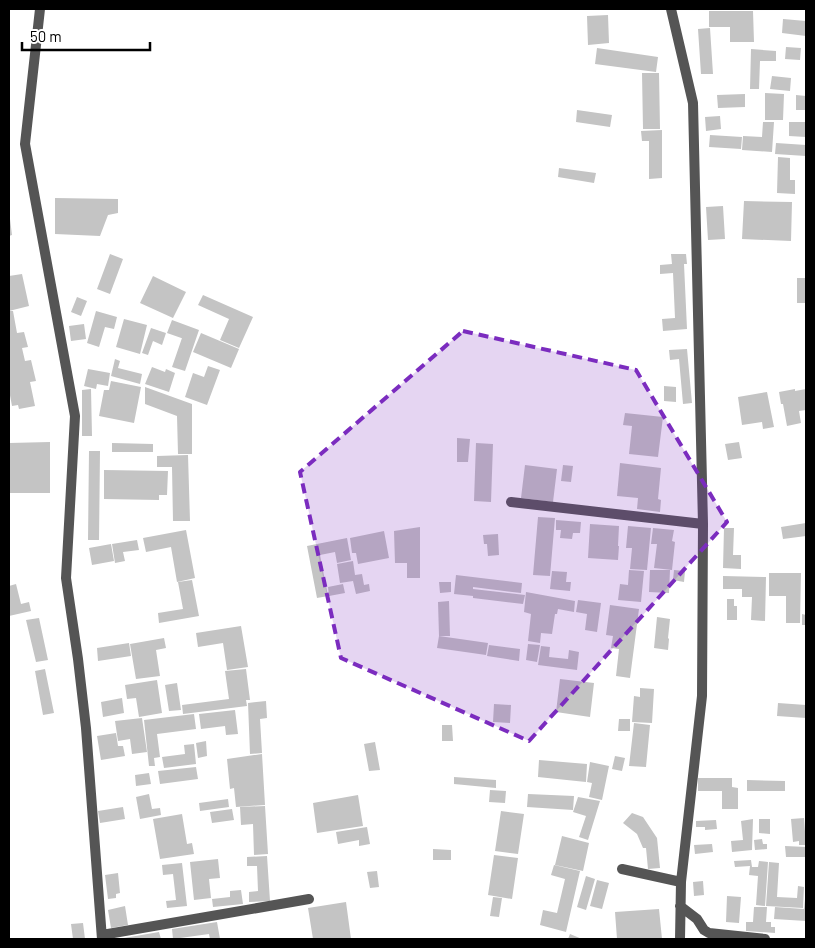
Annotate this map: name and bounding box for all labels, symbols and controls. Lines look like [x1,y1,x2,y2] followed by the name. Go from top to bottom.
[22,20,150,52] scale bar
[30,27,62,45] text: 50 m

